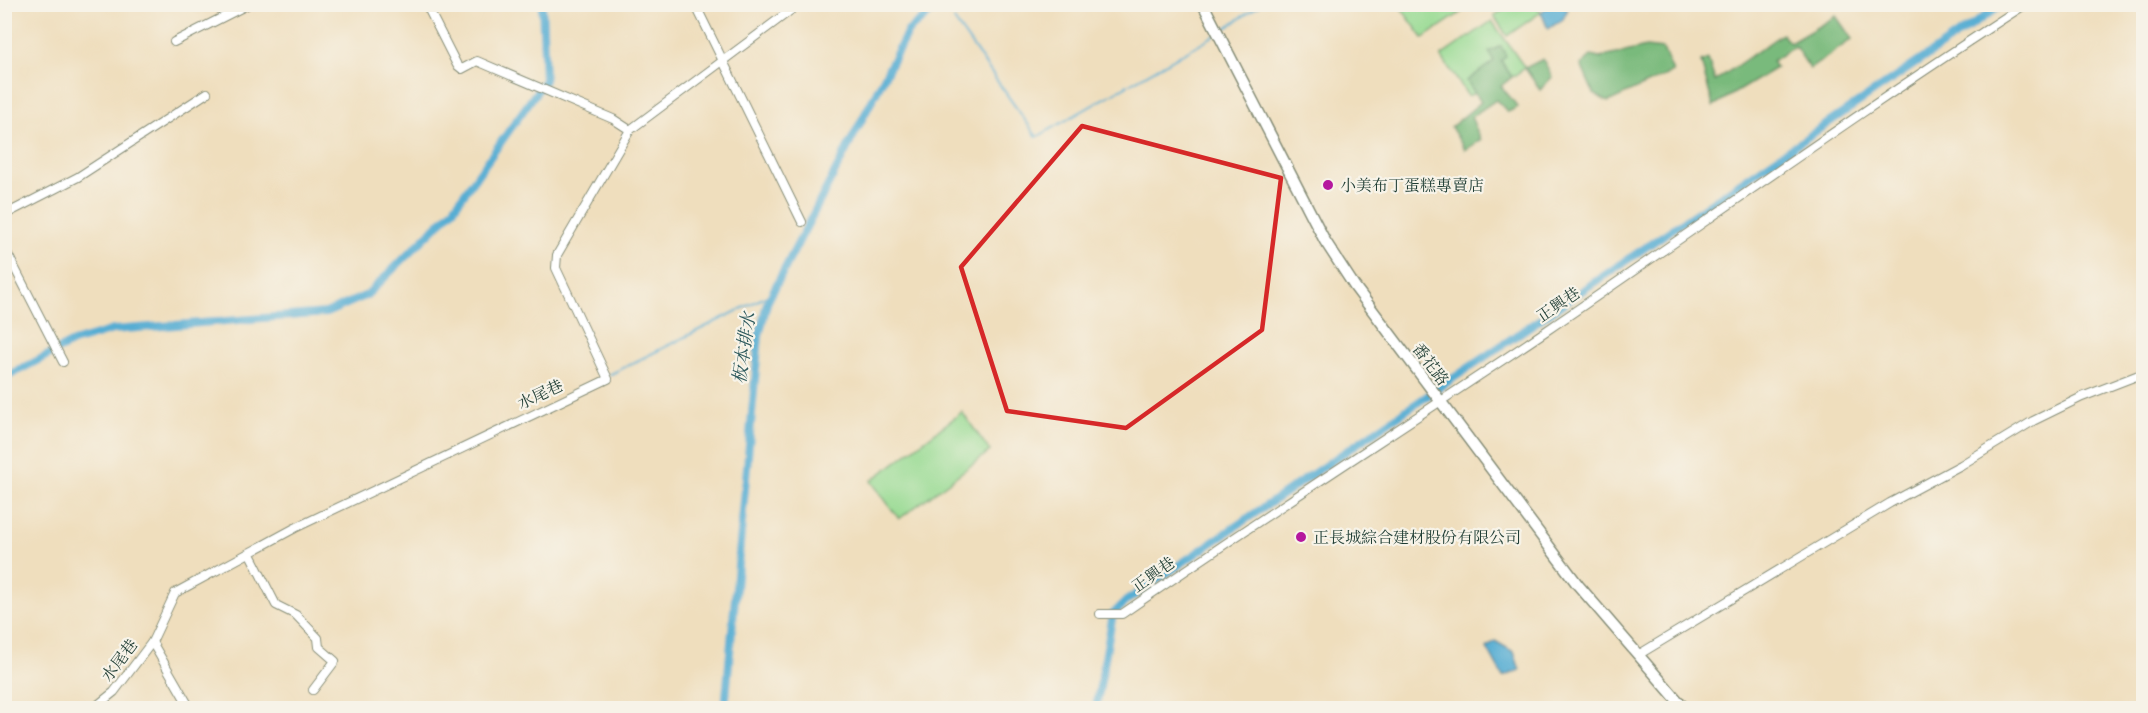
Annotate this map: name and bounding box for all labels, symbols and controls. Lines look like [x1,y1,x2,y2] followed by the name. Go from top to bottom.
[1340,175,1484,195] place label: 小美布丁蛋糕專賣店
[1321,178,1335,192] marker: 小美布丁蛋糕專賣店
[1533,282,1583,326] street label: 正興巷
[728,309,760,385] water label: 板本排水
[1409,339,1453,389] street label: 番花路
[514,375,566,413] street label: 水尾巷
[1313,527,1521,547] place label: 正長城綜合建材股份有限公司
[1294,530,1308,544] marker: 正長城綜合建材股份有限公司
[1128,552,1178,596] street label: 正興巷
[97,635,141,685] street label: 水尾巷

